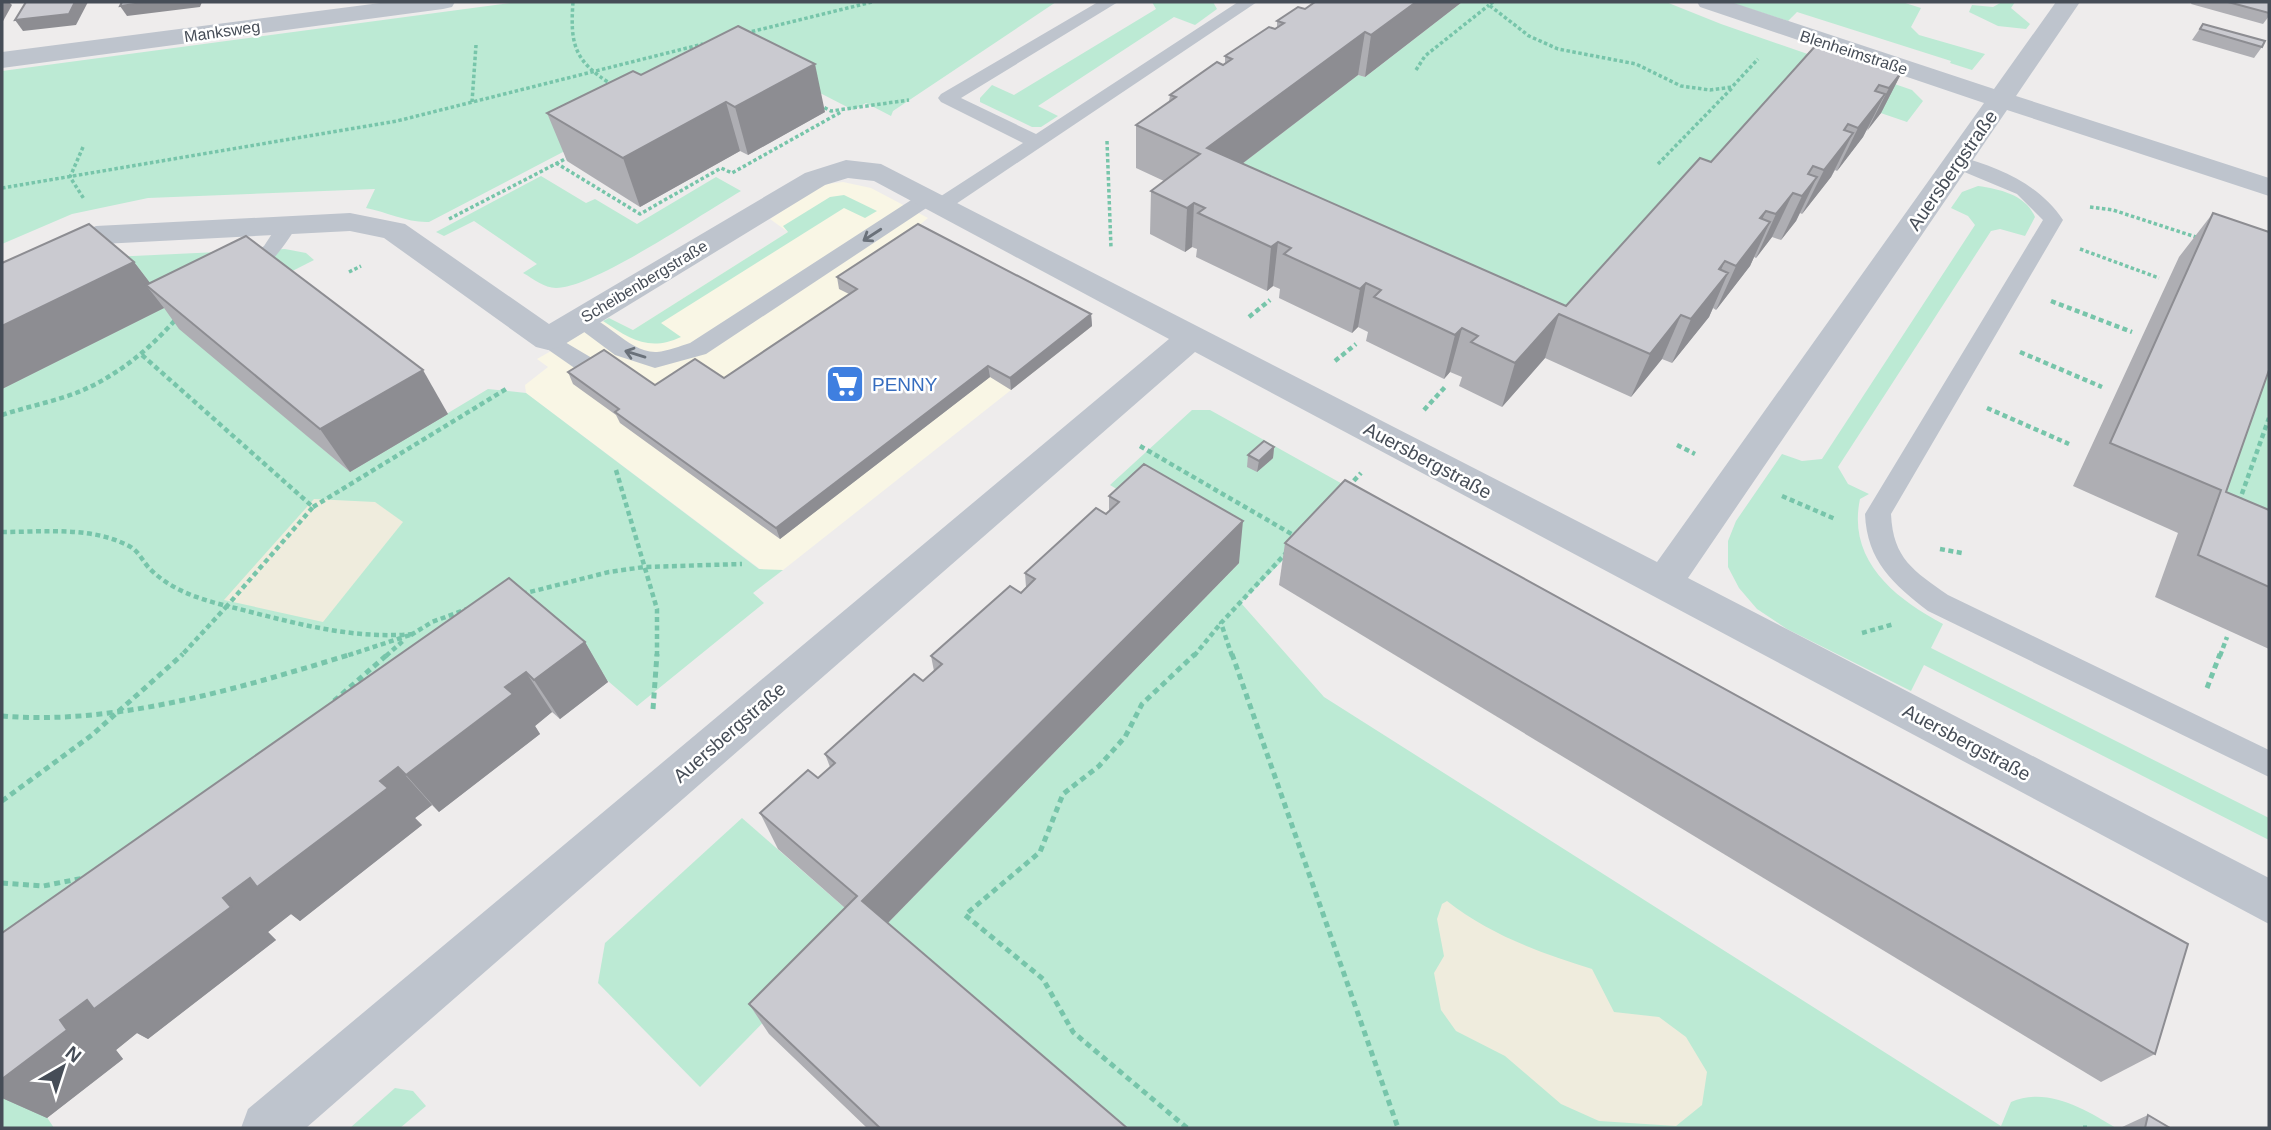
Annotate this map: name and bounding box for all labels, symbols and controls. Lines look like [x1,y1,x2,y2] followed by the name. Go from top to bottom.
[183,18,261,45] street label: Manksweg
[1798,27,1910,78] street label: Blenheimstraße
[1903,106,2002,234] street label: Auersbergstraße
[862,228,882,242] one-way arrow
[578,237,710,326] street label: Scheibenbergstraße
[624,347,646,360] one-way arrow
[824,363,866,405] supermarket icon: PENNY
[872,374,938,395] place label: PENNY
[1360,418,1495,503] street label: Auersbergstraße
[669,678,790,787] street label: Auersbergstraße
[1899,700,2034,785] street label: Auersbergstraße
[28,1032,98,1102] north arrow
[61,1042,85,1067] text: N

